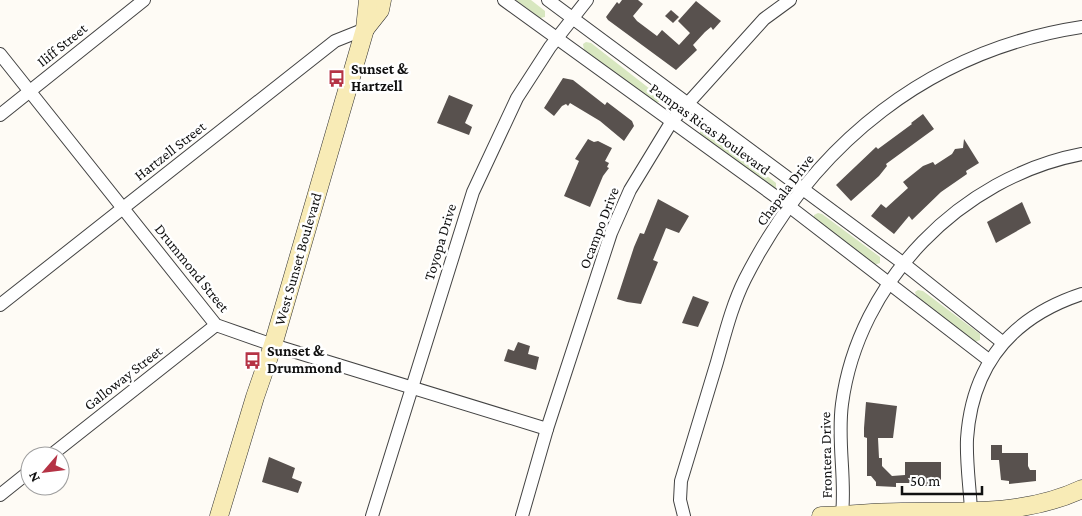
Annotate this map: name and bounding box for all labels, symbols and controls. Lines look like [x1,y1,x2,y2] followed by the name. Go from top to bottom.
[34,19,91,70] street label: Iliff Street
[351,61,409,94] place label: Sunset & Hartzell
[327,68,347,88] bus stop icon: Sunset & Hartzell
[646,80,773,179] street label: Pampas Ricas Boulevard
[131,118,210,184] street label: Hartzell Street
[753,151,818,229] street label: Chapala Drive
[576,185,623,271] street label: Ocampo Drive
[271,191,325,327] street label: West Sunset Boulevard
[421,201,460,283] street label: Toyopa Drive
[152,221,233,316] street label: Drummond Street
[81,342,167,414] street label: Galloway Street
[267,343,343,376] place label: Sunset & Drummond
[243,350,263,370] bus stop icon: Sunset & Drummond
[817,411,835,498] street label: Frontera Drive
[20,446,70,496] north arrow
[902,464,982,496] scale bar
[24,469,43,485] text: N
[910,473,940,489] text: 50 m

